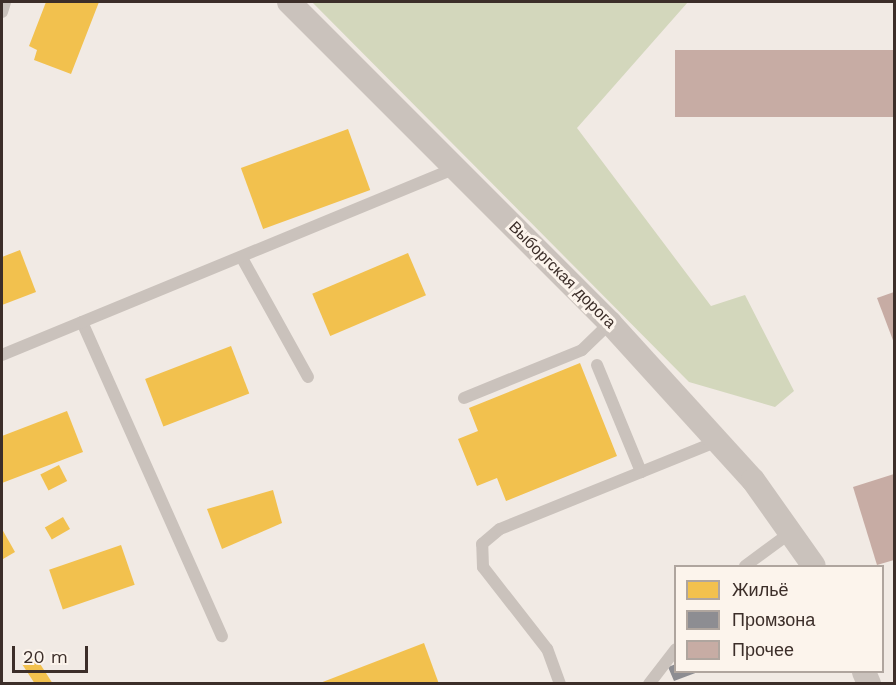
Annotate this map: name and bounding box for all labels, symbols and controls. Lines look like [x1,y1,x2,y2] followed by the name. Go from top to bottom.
[505,218,619,332] street label: Выборгская дорога
[674,565,884,673] legend
[732,579,789,600] text: Жильё
[732,609,815,630] text: Промзона
[15,634,92,672] scale bar
[732,639,794,660] text: Прочее
[23,646,68,667] text: 20 m

